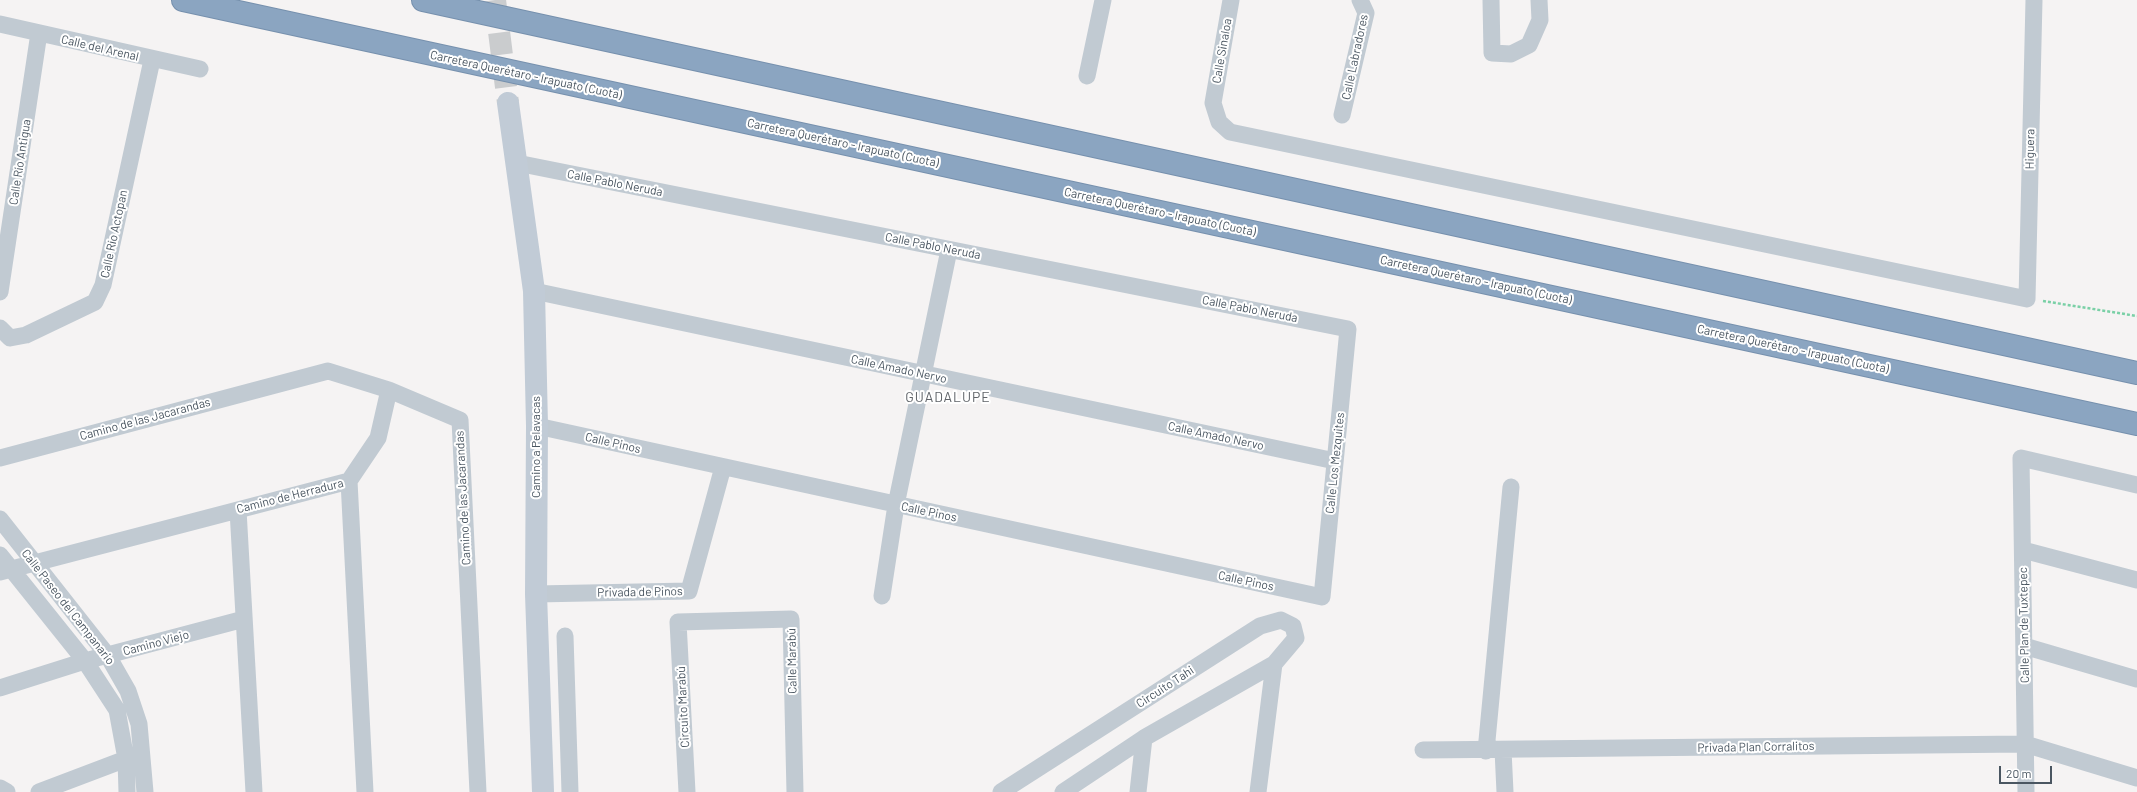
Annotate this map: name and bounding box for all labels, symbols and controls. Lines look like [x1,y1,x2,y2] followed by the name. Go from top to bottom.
[1339,13,1371,101] street label: Calle Labradores
[1209,17,1235,85] street label: Calle Sinaloa
[60,32,140,64] street label: Calle del Arenal
[429,48,623,102] street label: Carretera Querétaro - Irapuato (Cuota)
[746,116,940,170] street label: Carretera Querétaro - Irapuato (Cuota)
[6,118,34,206] street label: Calle Río Antigua
[2022,129,2038,169] street label: Higuera
[566,167,664,199] street label: Calle Pablo Neruda
[1063,185,1257,239] street label: Carretera Querétaro - Irapuato (Cuota)
[98,189,130,279] street label: Calle Río Actopan
[884,230,982,262] street label: Calle Pablo Neruda
[1379,253,1573,307] street label: Carretera Querétaro - Irapuato (Cuota)
[1201,293,1299,325] street label: Calle Pablo Neruda
[1696,322,1890,376] street label: Carretera Querétaro - Irapuato (Cuota)
[850,352,948,386] street label: Calle Amado Nervo
[905,389,991,405] district label: GUADALUPE
[78,395,212,443] street label: Camino de las Jacarandas
[529,396,543,498] street label: Camino a Pelavacas
[1323,412,1347,514] street label: Calle Los Mezquites
[1167,419,1265,453] street label: Calle Amado Nervo
[452,430,474,566] street label: Camino de las Jacarandas
[584,430,642,456] street label: Calle Pinos
[235,476,345,516] street label: Camino de Herradura
[900,499,958,525] street label: Calle Pinos
[18,546,118,668] street label: Calle Paseo del Campanario
[2016,567,2032,683] street label: Calle Plan de Tuxtepec
[1217,568,1275,594] street label: Calle Pinos
[597,584,683,600] street label: Privada de Pinos
[121,627,191,659] street label: Camino Viejo
[784,628,800,694] street label: Calle Marabú
[1133,663,1197,711] street label: Circuito Tahi
[674,666,692,748] street label: Circuito Marabú
[1697,739,1815,755] street label: Privada Plan Corralitos
[2001,758,2054,784] scale bar
[2006,766,2032,780] text: 20 m

